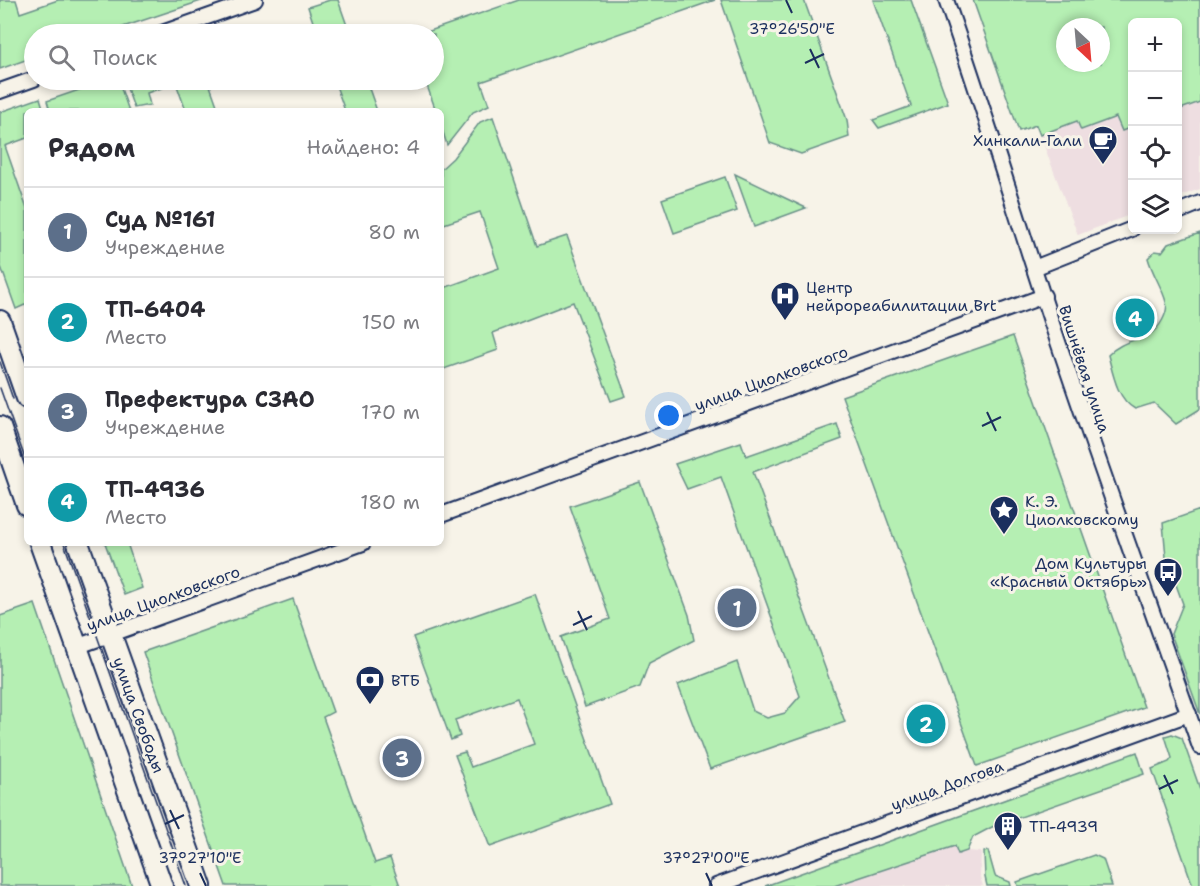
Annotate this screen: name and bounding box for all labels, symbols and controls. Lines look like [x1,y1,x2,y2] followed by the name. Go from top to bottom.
[1056,18,1110,72] north arrow
[1128,18,1182,234] map controls
[1128,18,1182,72] button: +
[749,19,835,39] text: 37°26'50"E
[24,24,444,90] search box
[45,41,78,74] icon: search
[93,43,157,72] text: Поиск
[1128,72,1182,126] button: −
[1087,124,1119,166] cafe icon: Хинкали-Гали
[1128,126,1182,180] button: locate
[48,130,135,165] text: Рядом
[973,130,1082,151] place label: Хинкали-Гали
[307,134,420,160] text: Найдено: 4
[1128,180,1182,234] button: layers
[105,205,216,234] text: Суд №161
[63,219,72,245] text: 1
[368,219,420,245] text: 80 m
[105,234,225,260] text: Учреждение
[806,277,997,316] place label: Центр нейрореабилитации Brt
[769,280,801,322] hospital icon: Центр нейрореабилитации Brt
[105,295,205,324] text: ТП-6404
[1116,296,1154,340] pin: 4
[1054,303,1115,436] street label: Вишнёвая улица
[61,309,75,335] text: 2
[362,309,420,335] text: 150 m
[105,324,167,350] text: Место
[692,341,851,416] street label: улица Циолковского
[105,385,315,414] text: Префектура СЗАО
[61,399,75,425] text: 3
[361,399,420,425] text: 170 m
[654,401,683,430] your location
[105,414,225,440] text: Учреждение
[105,475,205,504] text: ТП-4936
[61,489,75,515] text: 4
[360,489,420,515] text: 180 m
[1025,491,1139,530] place label: К. Э. Циолковскому
[988,494,1020,536] place icon: К. Э. Циолковскому
[105,504,167,530] text: Место
[990,553,1147,592] place label: Дом Культуры «Красный Октябрь»
[1152,556,1184,598] bus stop icon: Дом Культуры «Красный Октябрь»
[84,561,243,636] street label: улица Циолковского
[718,586,756,630] pin: 1
[108,654,169,776] street label: улица Свободы
[354,664,386,706] bank icon: ВТБ
[391,670,420,691] place label: ВТБ
[906,702,946,746] pin: 2
[382,736,422,780] pin: 3
[888,755,1006,816] street label: улица Долгова
[992,810,1024,852] building icon: ТП-4939
[1029,816,1098,837] place label: ТП-4939
[159,848,241,868] text: 37°27'10"E
[662,848,750,868] text: 37°27'00"E

